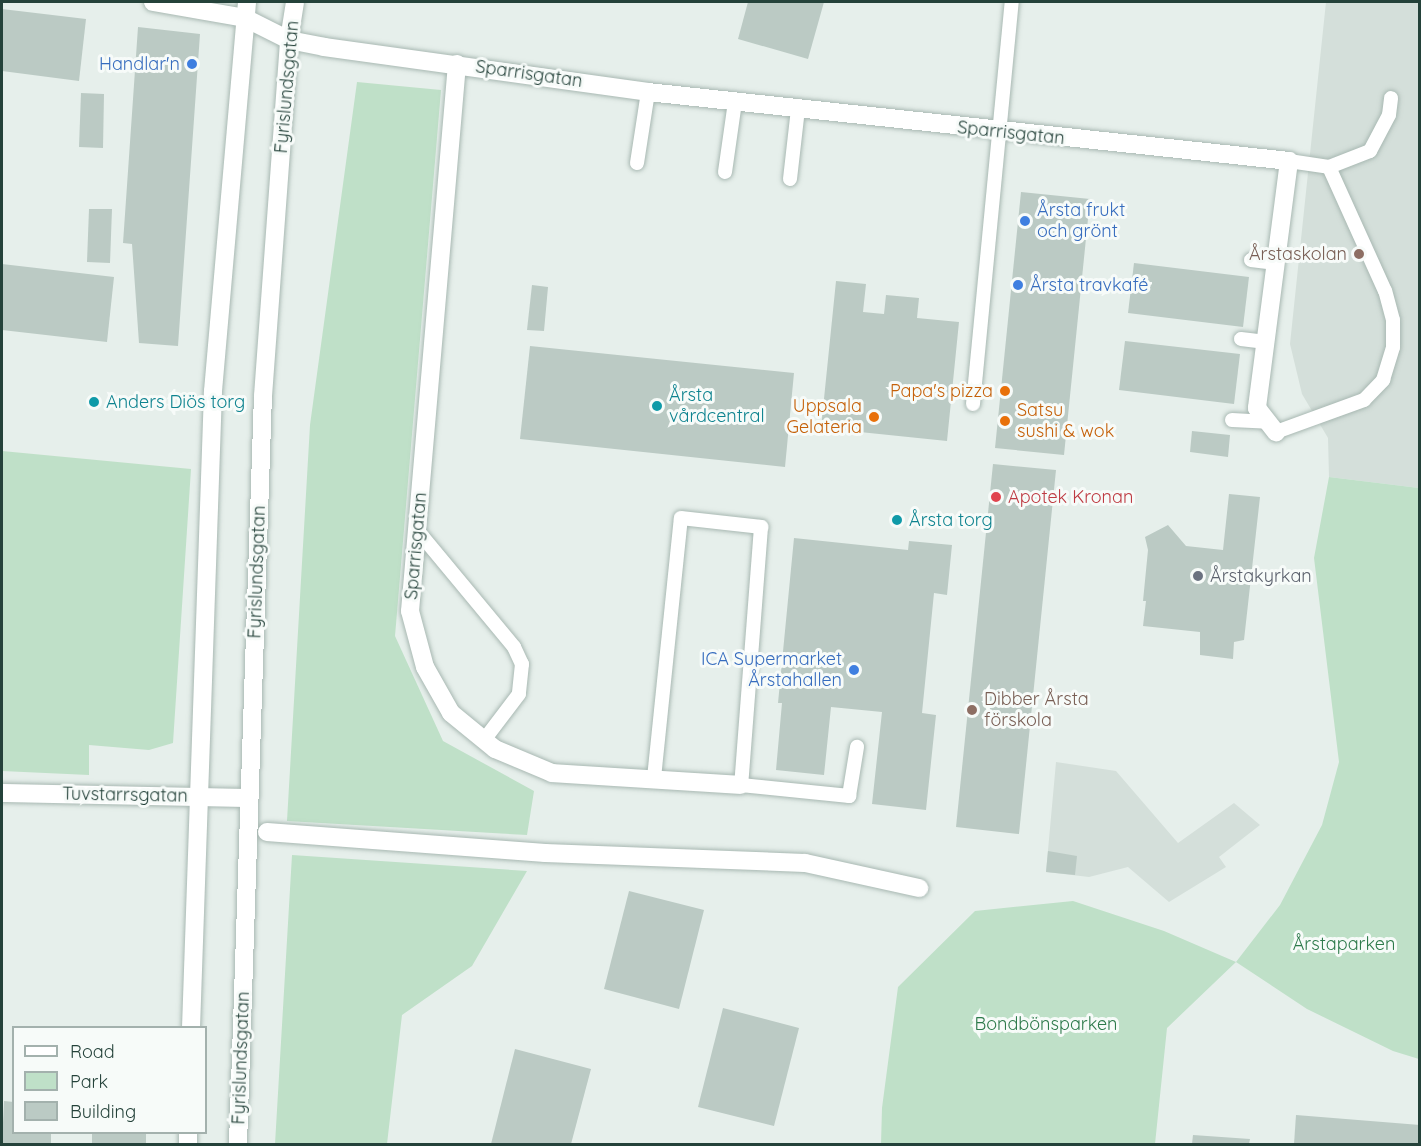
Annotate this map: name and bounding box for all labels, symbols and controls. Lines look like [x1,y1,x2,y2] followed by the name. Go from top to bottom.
[270,20,304,154] street label: Fyrislundsgatan
[99,53,180,75] place label: Handlar'n
[474,56,584,92] street label: Sparrisgatan
[185,57,199,71] marker: Handlar'n
[956,117,1066,149] street label: Sparrisgatan
[1037,200,1125,242] place label: Årsta frukt och grönt
[1018,214,1032,228] marker: Årsta frukt och grönt
[1249,243,1347,265] place label: Årstaskolan
[1352,247,1366,261] marker: Årstaskolan
[1030,274,1148,296] place label: Årsta travkafé
[1011,278,1025,292] marker: Årsta travkafé
[890,380,993,402] place label: Papa's pizza
[998,384,1012,398] marker: Papa's pizza
[669,385,765,428] place label: Årsta vårdcentral
[106,391,245,413] place label: Anders Diös torg
[87,395,101,409] marker: Anders Diös torg
[786,396,862,438] place label: Uppsala Gelateria
[650,399,664,413] marker: Årsta vårdcentral
[1017,400,1114,442] place label: Satsu sushi & wok
[867,410,881,424] marker: Uppsala Gelateria
[998,414,1012,428] marker: Satsu sushi & wok
[1008,486,1133,508] place label: Apotek Kronan
[989,490,1003,504] marker: Apotek Kronan
[401,491,431,601] street label: Sparrisgatan
[244,505,270,639] street label: Fyrislundsgatan
[909,509,993,531] place label: Årsta torg
[890,513,904,527] marker: Årsta torg
[1210,565,1312,587] place label: Årstakyrkan
[1191,569,1205,583] marker: Årstakyrkan
[701,649,842,692] place label: ICA Supermarket Årstahallen
[847,663,861,677] marker: ICA Supermarket Årstahallen
[984,689,1089,732] place label: Dibber Årsta förskola
[965,703,979,717] marker: Dibber Årsta förskola
[62,783,188,807] street label: Tuvstarrsgatan
[1293,933,1395,955] park label: Årstaparken
[228,991,254,1125] street label: Fyrislundsgatan
[974,1013,1118,1035] park label: Bondbönsparken
[12,1026,207,1134] legend
[70,1040,115,1063] text: Road
[70,1070,108,1093] text: Park
[70,1100,136,1123] text: Building

